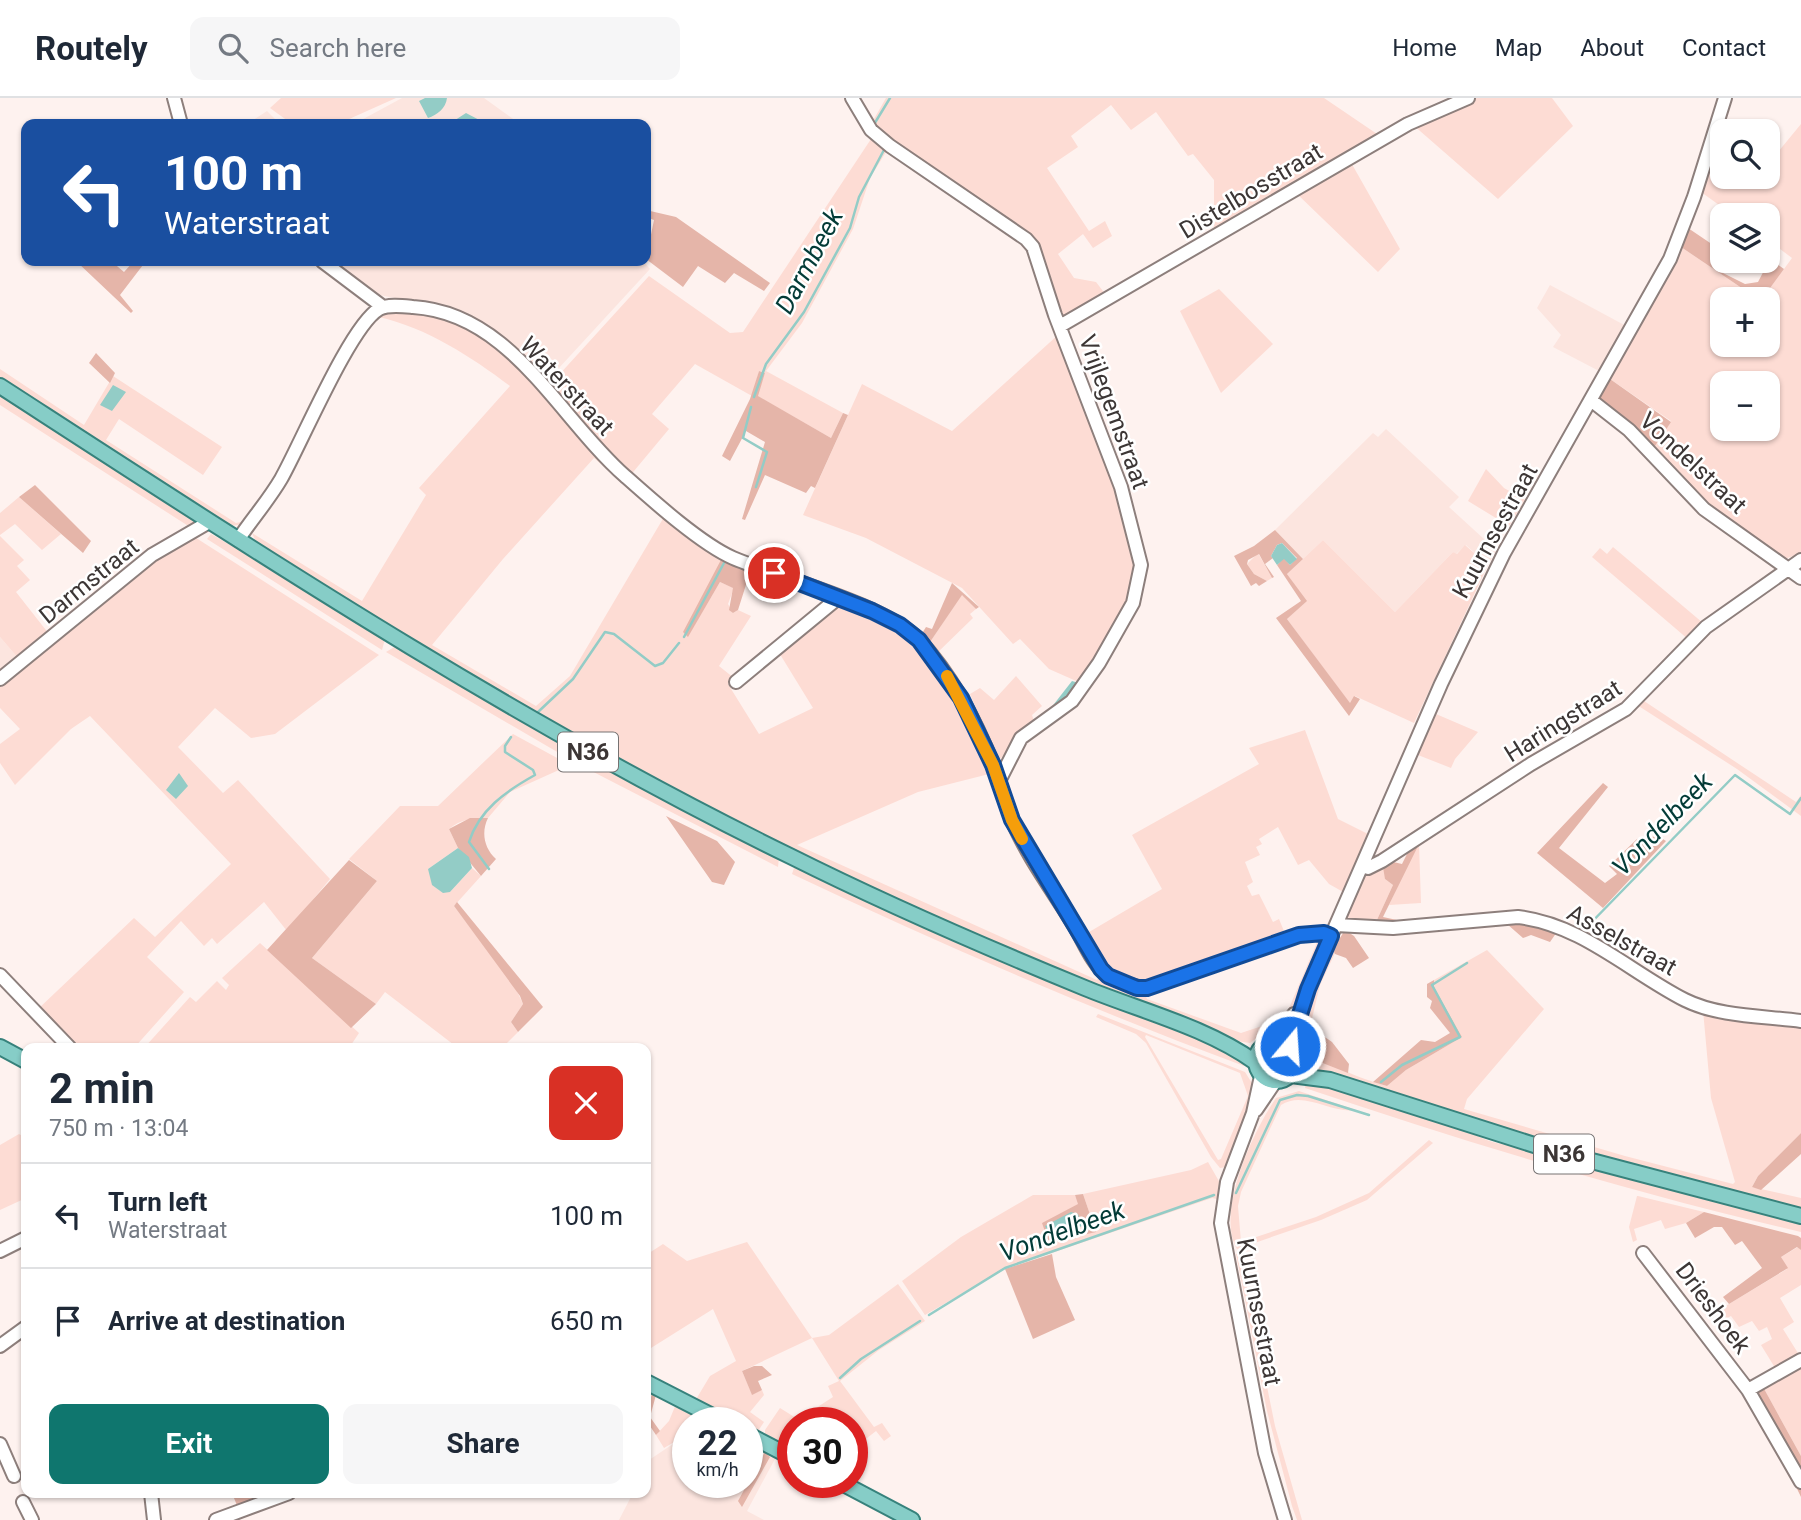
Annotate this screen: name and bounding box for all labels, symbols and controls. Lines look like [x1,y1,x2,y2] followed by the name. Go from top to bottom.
[190,17,680,80] search box
[35,29,148,68] text: Routely
[214,29,252,67] icon: search
[270,33,406,63] text: Search here
[1392,34,1457,62] text: Home
[1495,34,1542,62] text: Map
[1580,34,1644,62] text: About
[1682,34,1766,62] text: Contact
[1710,119,1780,441] map controls
[1710,119,1780,189] button: search
[1174,137,1328,245] street label: Distelbosstraat
[164,145,303,202] text: 100 m
[49,147,140,238] icon: left
[769,202,850,319] water label: Darmbeek
[1710,203,1780,273] button: layers
[164,204,330,242] text: Waterstraat
[1710,287,1780,357] button: +
[514,331,620,441] street label: Waterstraat
[1073,331,1155,493] street label: Vrijlegemstraat
[1710,371,1780,441] button: −
[1634,407,1752,520] street label: Vondelstraat
[1446,459,1544,603] street label: Kuurnsestraat
[34,532,144,630] street label: Darmstraat
[744,543,804,603] pin
[755,554,793,592] icon: arrive
[1499,674,1627,768] street label: Haringstraat
[558,732,618,772] road number: N36
[1606,766,1719,882] water label: Vondelbeek
[1562,898,1682,982] street label: Asselstraat
[1253,1009,1327,1083] position arrow
[49,1064,155,1113] text: 2 min
[549,1066,623,1140] button: close
[49,1115,188,1142] text: 750 m · 13:04
[1534,1134,1594,1174] road number: N36
[108,1187,207,1217] text: Turn left
[995,1194,1130,1268] water label: Vondelbeek
[49,1197,87,1235] icon: left
[550,1201,623,1231] text: 100 m
[108,1217,227,1244] text: Waterstraat
[1231,1236,1287,1388] street label: Kuurnsestraat
[1670,1257,1757,1360] street label: Drieshoek
[49,1302,87,1340] icon: arrive
[108,1306,345,1336] text: Arrive at destination
[550,1306,623,1336] text: 650 m
[49,1404,329,1484] button: Exit
[343,1404,623,1484] button: Share
[777,1407,868,1498] speed limit sign: 30
[697,1423,738,1464] text: 22
[696,1459,739,1480] text: km/h

